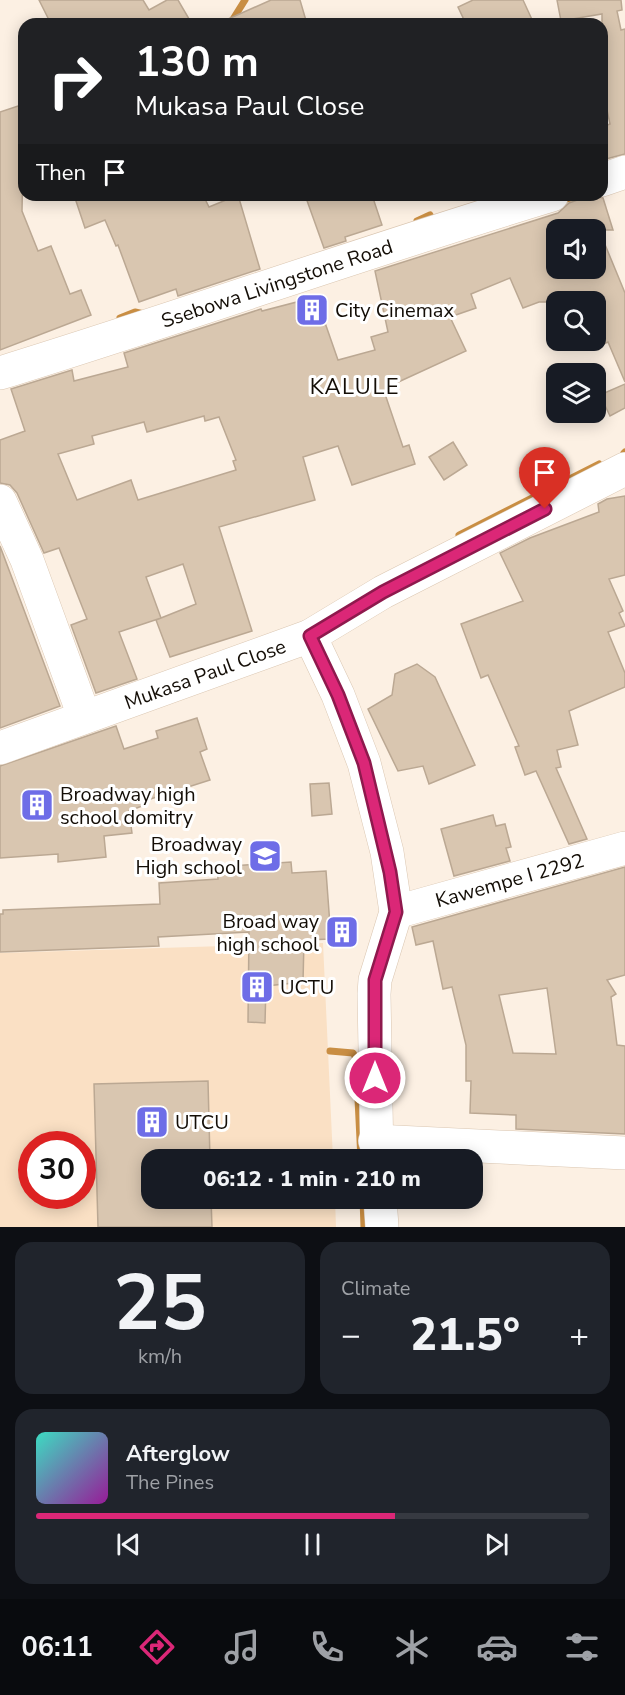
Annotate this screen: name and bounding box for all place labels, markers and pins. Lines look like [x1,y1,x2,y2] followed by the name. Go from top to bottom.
[294,292,330,328] building icon: City Cinemax
[335,297,454,324] place label: City Cinemax
[519,447,570,509] pin
[60,781,196,831] place label: Broadway high school domitry
[19,787,55,823] building icon: Broadway high school domitry
[136,831,243,881] place label: Broadway High school
[247,838,283,874] school or university icon: Broadway High school
[216,908,320,958] place label: Broad way high school
[324,914,360,950] building icon: Broad way high school
[239,969,275,1005] building icon: UCTU
[280,974,334,1001] place label: UCTU
[134,1104,170,1140] building icon: UTCU
[175,1109,229,1136] place label: UTCU

